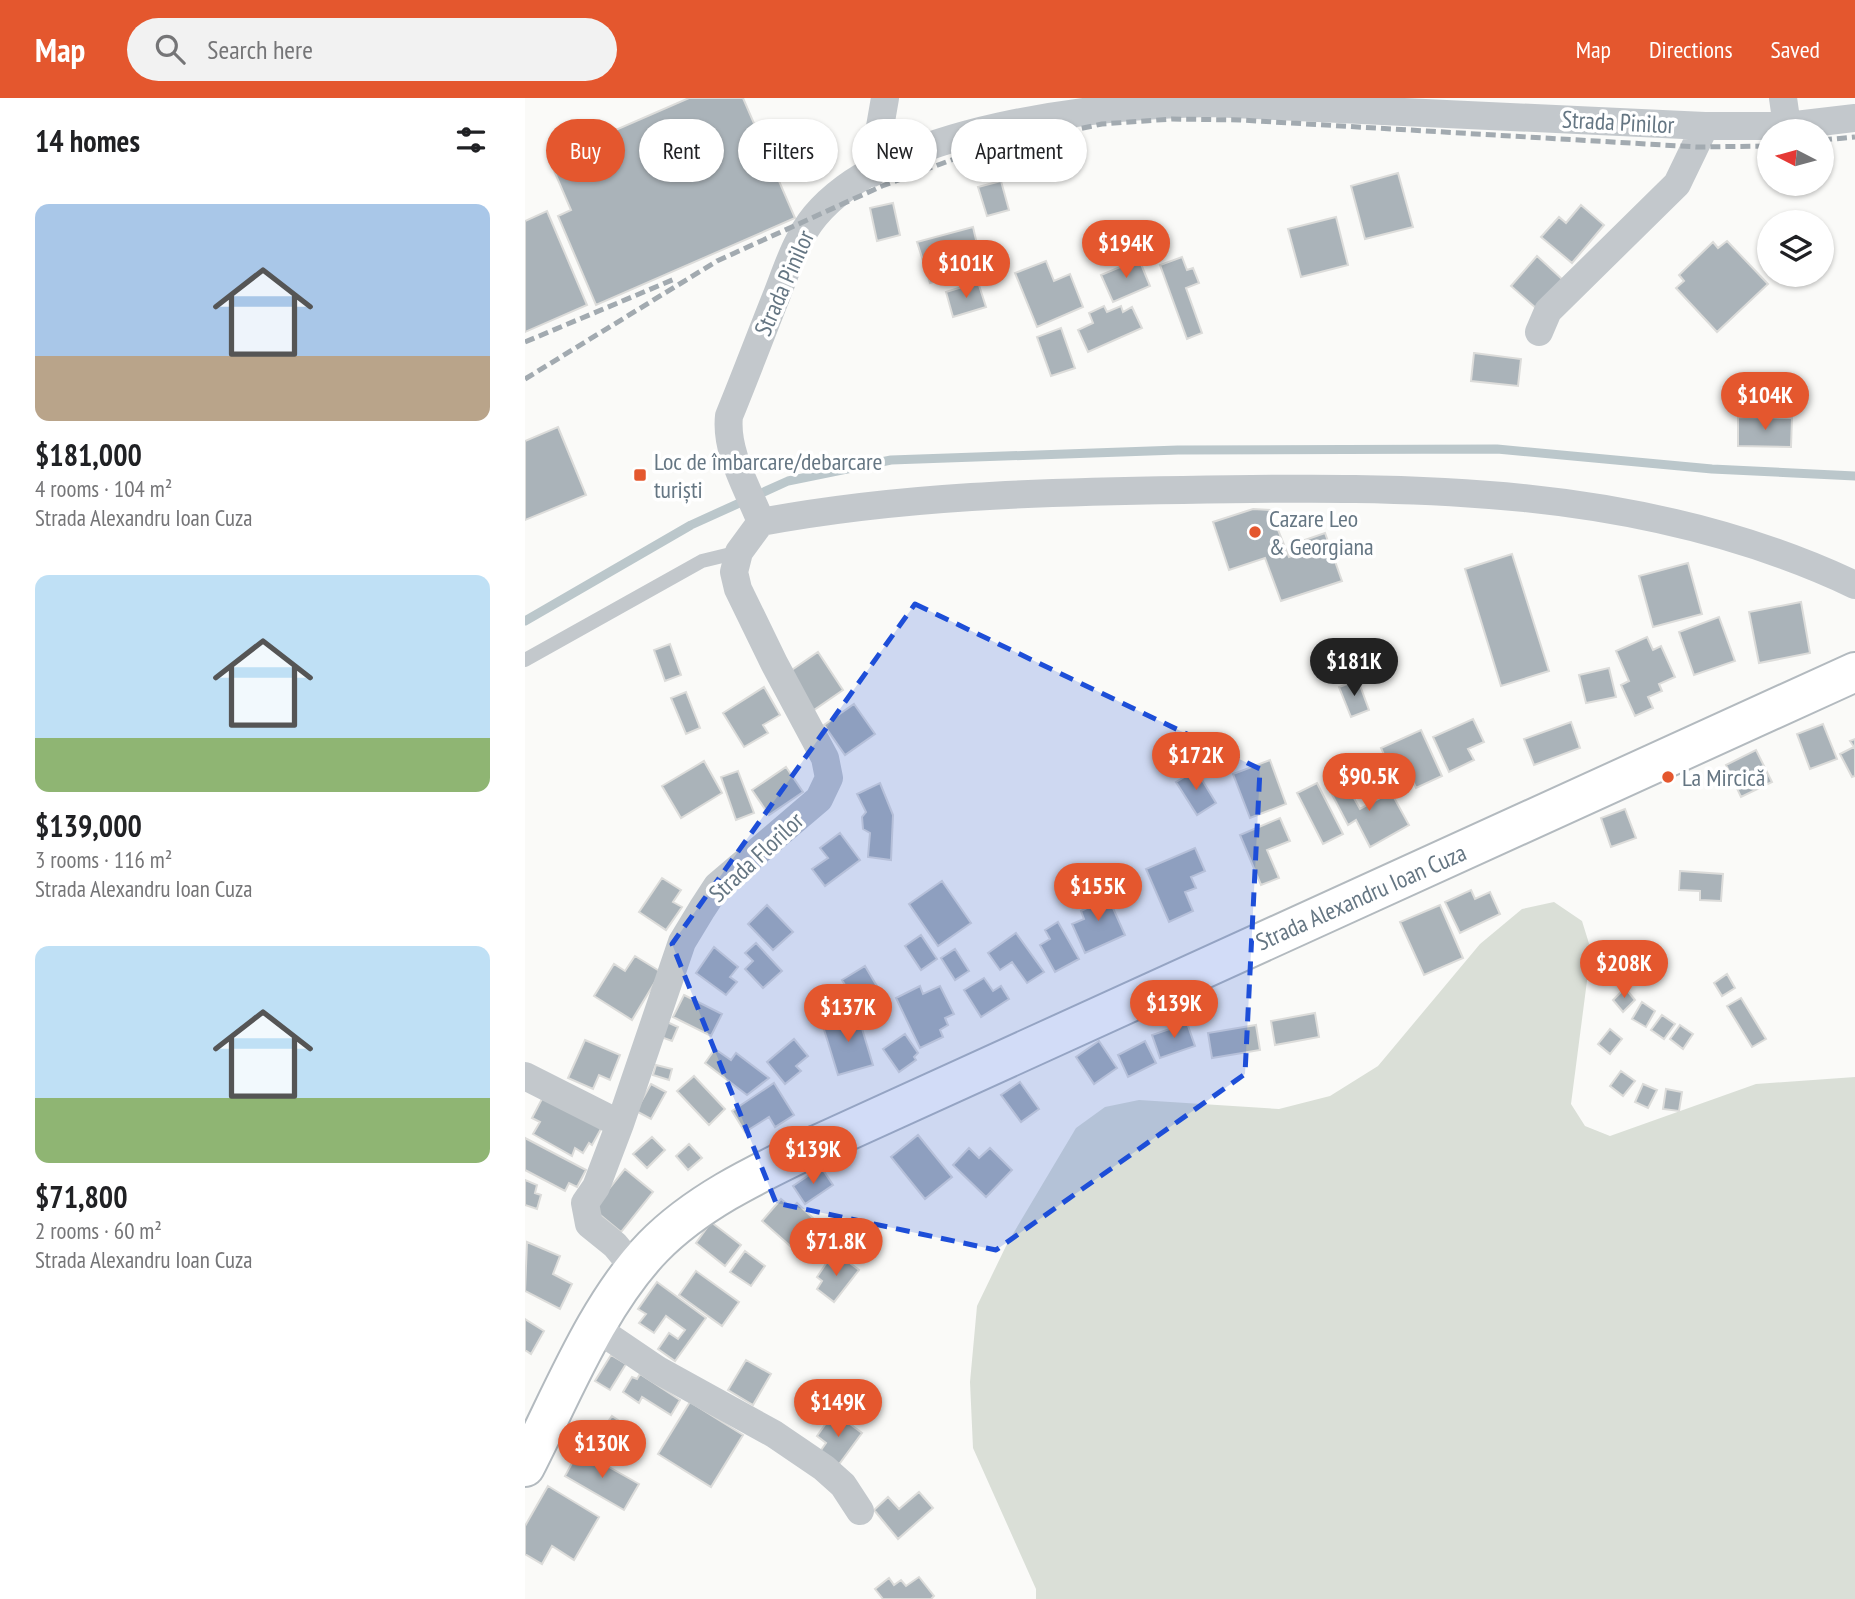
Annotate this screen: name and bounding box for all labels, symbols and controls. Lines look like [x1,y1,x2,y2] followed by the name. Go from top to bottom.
[127,18,617,81] search box
[35,28,85,71] text: Map
[151,30,189,68] icon: search
[207,33,313,66] text: Search here
[1576,34,1611,65] text: Map
[1649,34,1733,65] text: Directions
[1771,34,1820,65] text: Saved
[1561,104,1675,140] street label: Strada Pinilor
[546,119,625,182] chip: Buy
[639,119,724,182] chip: Rent
[738,119,838,182] chip: Filters
[852,119,937,182] chip: New
[951,119,1087,182] chip: Apartment
[1757,119,1834,196] north arrow
[1757,119,1834,287] map controls
[35,121,140,160] text: 14 homes
[452,121,490,159] icon: filters
[1757,210,1834,287] button: layers
[1077,220,1175,280] pin: $194K
[747,225,821,341] street label: Strada Pinilor
[1098,228,1154,257] text: $194K
[917,240,1015,300] pin: $101K
[938,248,994,277] text: $101K
[200,249,326,375] icon: home
[1716,372,1814,432] pin: $104K
[1737,380,1793,409] text: $104K
[35,435,142,474] text: $181,000
[654,446,883,505] place label: Loc de îmbarcare/debarcare turiști
[632,467,648,483] marker: Loc de îmbarcare/debarcare turiști
[35,474,172,503] text: 4 rooms · 104 m²
[35,503,252,532] text: Strada Alexandru Ioan Cuza
[1269,503,1374,562] place label: Cazare Leo & Georgiana
[1247,524,1263,540] marker: Cazare Leo & Georgiana
[200,620,326,746] icon: home
[1305,638,1403,698] pin: $181K
[1326,646,1382,675] text: $181K
[1147,732,1245,792] pin: $172K
[1168,740,1224,769] text: $172K
[1312,754,1426,813] pin: $90.5K
[1339,761,1399,790] text: $90.5K
[1682,762,1765,793] place label: La Mircică
[1660,769,1676,785] marker: La Mircică
[702,805,810,909] street label: Strada Florilor
[35,806,142,845] text: $139,000
[1251,837,1471,957] street label: Strada Alexandru Ioan Cuza
[35,845,172,874] text: 3 rooms · 116 m²
[1049,864,1147,923] pin: $155K
[1070,871,1126,900] text: $155K
[35,874,252,903] text: Strada Alexandru Ioan Cuza
[1575,940,1673,1000] pin: $208K
[1596,948,1652,977] text: $208K
[1125,981,1223,1040] pin: $139K
[799,984,897,1044] pin: $137K
[1146,988,1202,1017] text: $139K
[200,991,326,1117] icon: home
[820,992,876,1021] text: $137K
[764,1126,862,1186] pin: $139K
[785,1134,841,1163] text: $139K
[35,1177,128,1216] text: $71,800
[35,1216,162,1245] text: 2 rooms · 60 m²
[779,1218,893,1278] pin: $71.8K
[806,1226,866,1255] text: $71.8K
[35,1245,252,1274] text: Strada Alexandru Ioan Cuza
[789,1380,887,1439] pin: $149K
[810,1387,866,1416] text: $149K
[553,1420,651,1480] pin: $130K
[574,1428,630,1457] text: $130K

